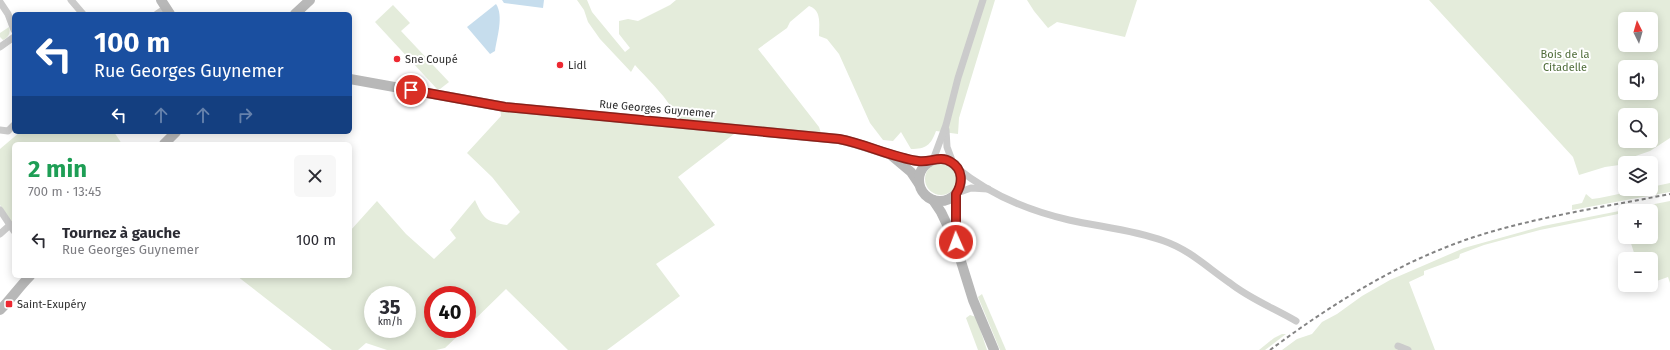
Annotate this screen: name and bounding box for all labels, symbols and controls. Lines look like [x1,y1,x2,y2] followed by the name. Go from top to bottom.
[1618,12,1658,52] north arrow
[1618,12,1658,292] map controls
[94,26,170,59] text: 100 m
[28,28,80,80] icon: left
[1541,48,1589,74] park label: Bois de la Citadelle
[405,53,458,66] place label: Sne Coupé
[392,54,402,64] marker: Sne Coupé
[568,59,586,72] place label: Lidl
[94,60,284,82] text: Rue Georges Guynemer
[555,60,565,70] marker: Lidl
[1618,60,1658,100] button: sound
[394,73,428,107] pin
[400,79,422,101] icon: arrive
[599,97,716,121] street label: Rue Georges Guynemer
[108,104,130,126] icon: left
[150,104,172,126] icon: ahead
[192,104,214,126] icon: ahead
[234,104,256,126] icon: right
[1618,108,1658,148] button: search
[28,155,87,183] text: 2 min
[294,155,336,197] button: close
[1618,156,1658,196] button: layers
[28,184,101,199] text: 700 m · 13:45
[1618,204,1658,244] button: +
[935,221,977,263] position arrow
[62,224,181,242] text: Tournez à gauche
[28,229,50,251] icon: left
[296,231,336,249] text: 100 m
[62,242,199,257] text: Rue Georges Guynemer
[1618,252,1658,292] button: −
[424,286,476,338] speed limit sign: 40
[379,295,401,319] text: 35
[17,298,87,311] place label: Saint-Exupéry
[4,299,14,309] marker: Saint-Exupéry
[378,316,402,328] text: km/h

